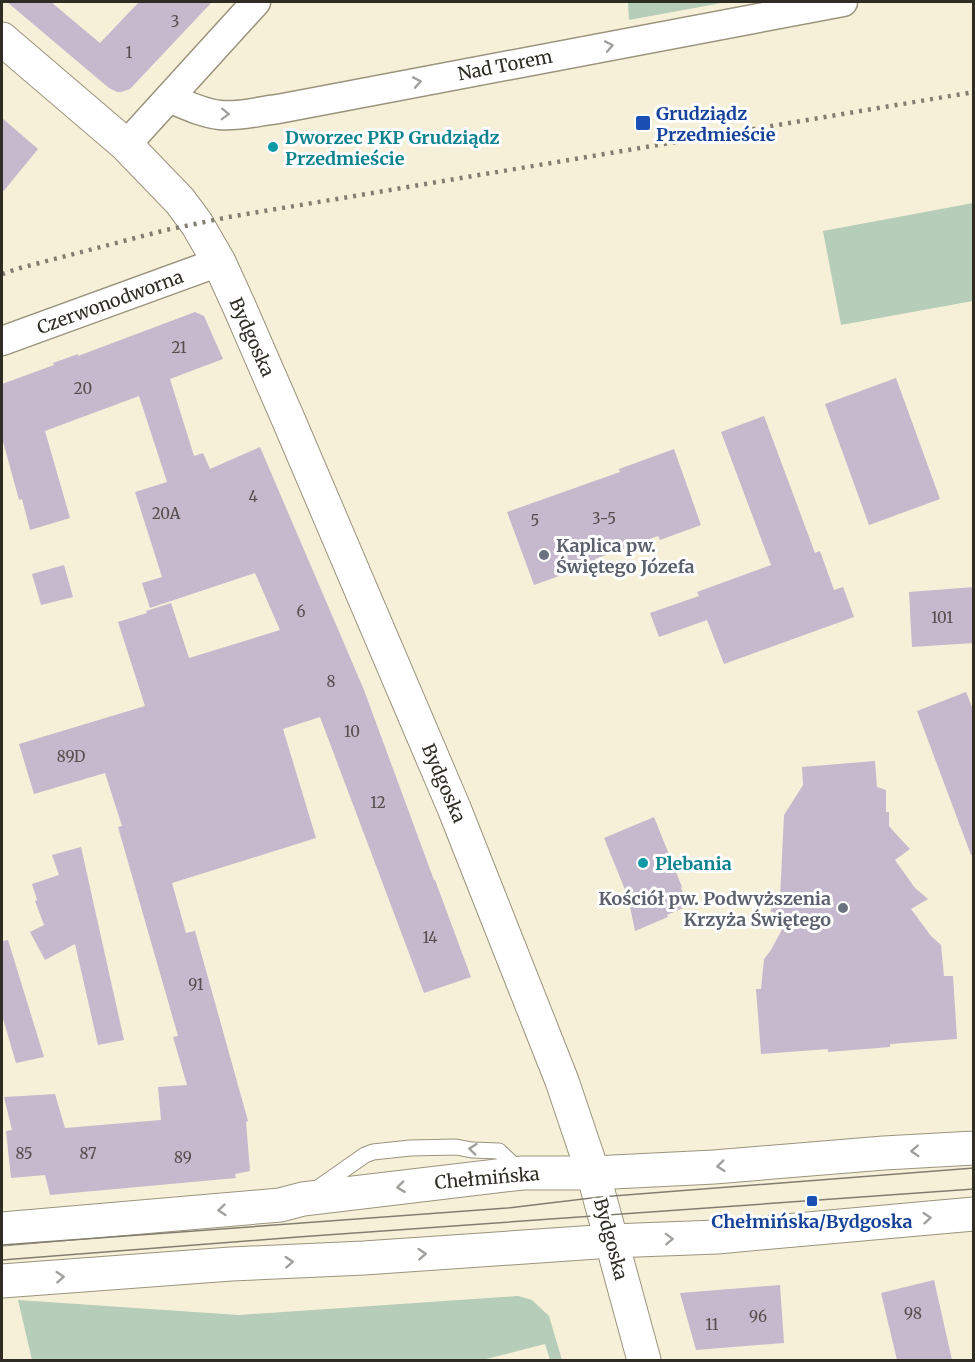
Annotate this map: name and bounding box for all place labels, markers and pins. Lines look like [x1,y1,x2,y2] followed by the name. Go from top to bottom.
[656,102,776,146] place label: Grudziądz Przedmieście
[634,114,652,132] marker: Grudziądz Przedmieście
[285,126,500,170] place label: Dworzec PKP Grudziądz Przedmieście
[266,140,280,154] marker: Dworzec PKP Grudziądz Przedmieście
[556,534,695,578] place label: Kaplica pw. Świętego Józefa
[537,548,551,562] marker: Kaplica pw. Świętego Józefa
[655,852,732,875] place label: Plebania
[636,856,650,870] marker: Plebania
[598,887,831,931] place label: Kościół pw. Podwyższenia Krzyża Świętego
[836,901,850,915] marker: Kościół pw. Podwyższenia Krzyża Świętego
[805,1194,819,1208] marker: Chełmińska/Bydgoska
[712,1210,912,1233] place label: Chełmińska/Bydgoska

